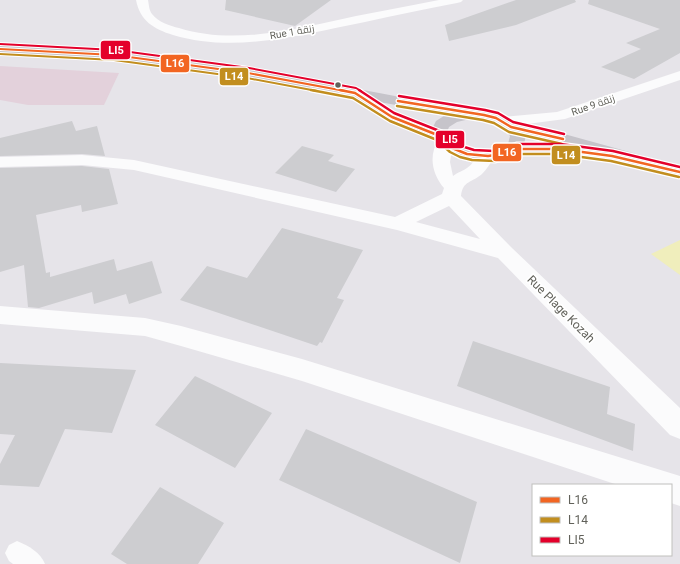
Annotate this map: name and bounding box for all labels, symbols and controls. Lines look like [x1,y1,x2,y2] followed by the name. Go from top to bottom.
[269,23,315,41] street label: Rue 1 زنقة
[100,40,131,60] line badge: LI5
[108,44,124,57] text: LI5
[160,54,190,73] line badge: L16
[166,57,184,70] text: L16
[219,67,249,86] line badge: L14
[225,70,244,83] text: L14
[333,80,343,90] unlabelled marker
[570,92,616,118] street label: Rue 9 زنقة
[435,130,465,149] line badge: LI5
[442,133,458,146] text: LI5
[492,143,522,162] line badge: L16
[551,145,581,165] line badge: L14
[498,146,516,159] text: L16
[557,149,576,162] text: L14
[524,272,598,346] street label: Rue Plage Kozah
[532,484,672,556] legend
[568,493,588,507] text: L16
[568,513,588,527] text: L14
[568,533,585,547] text: LI5

